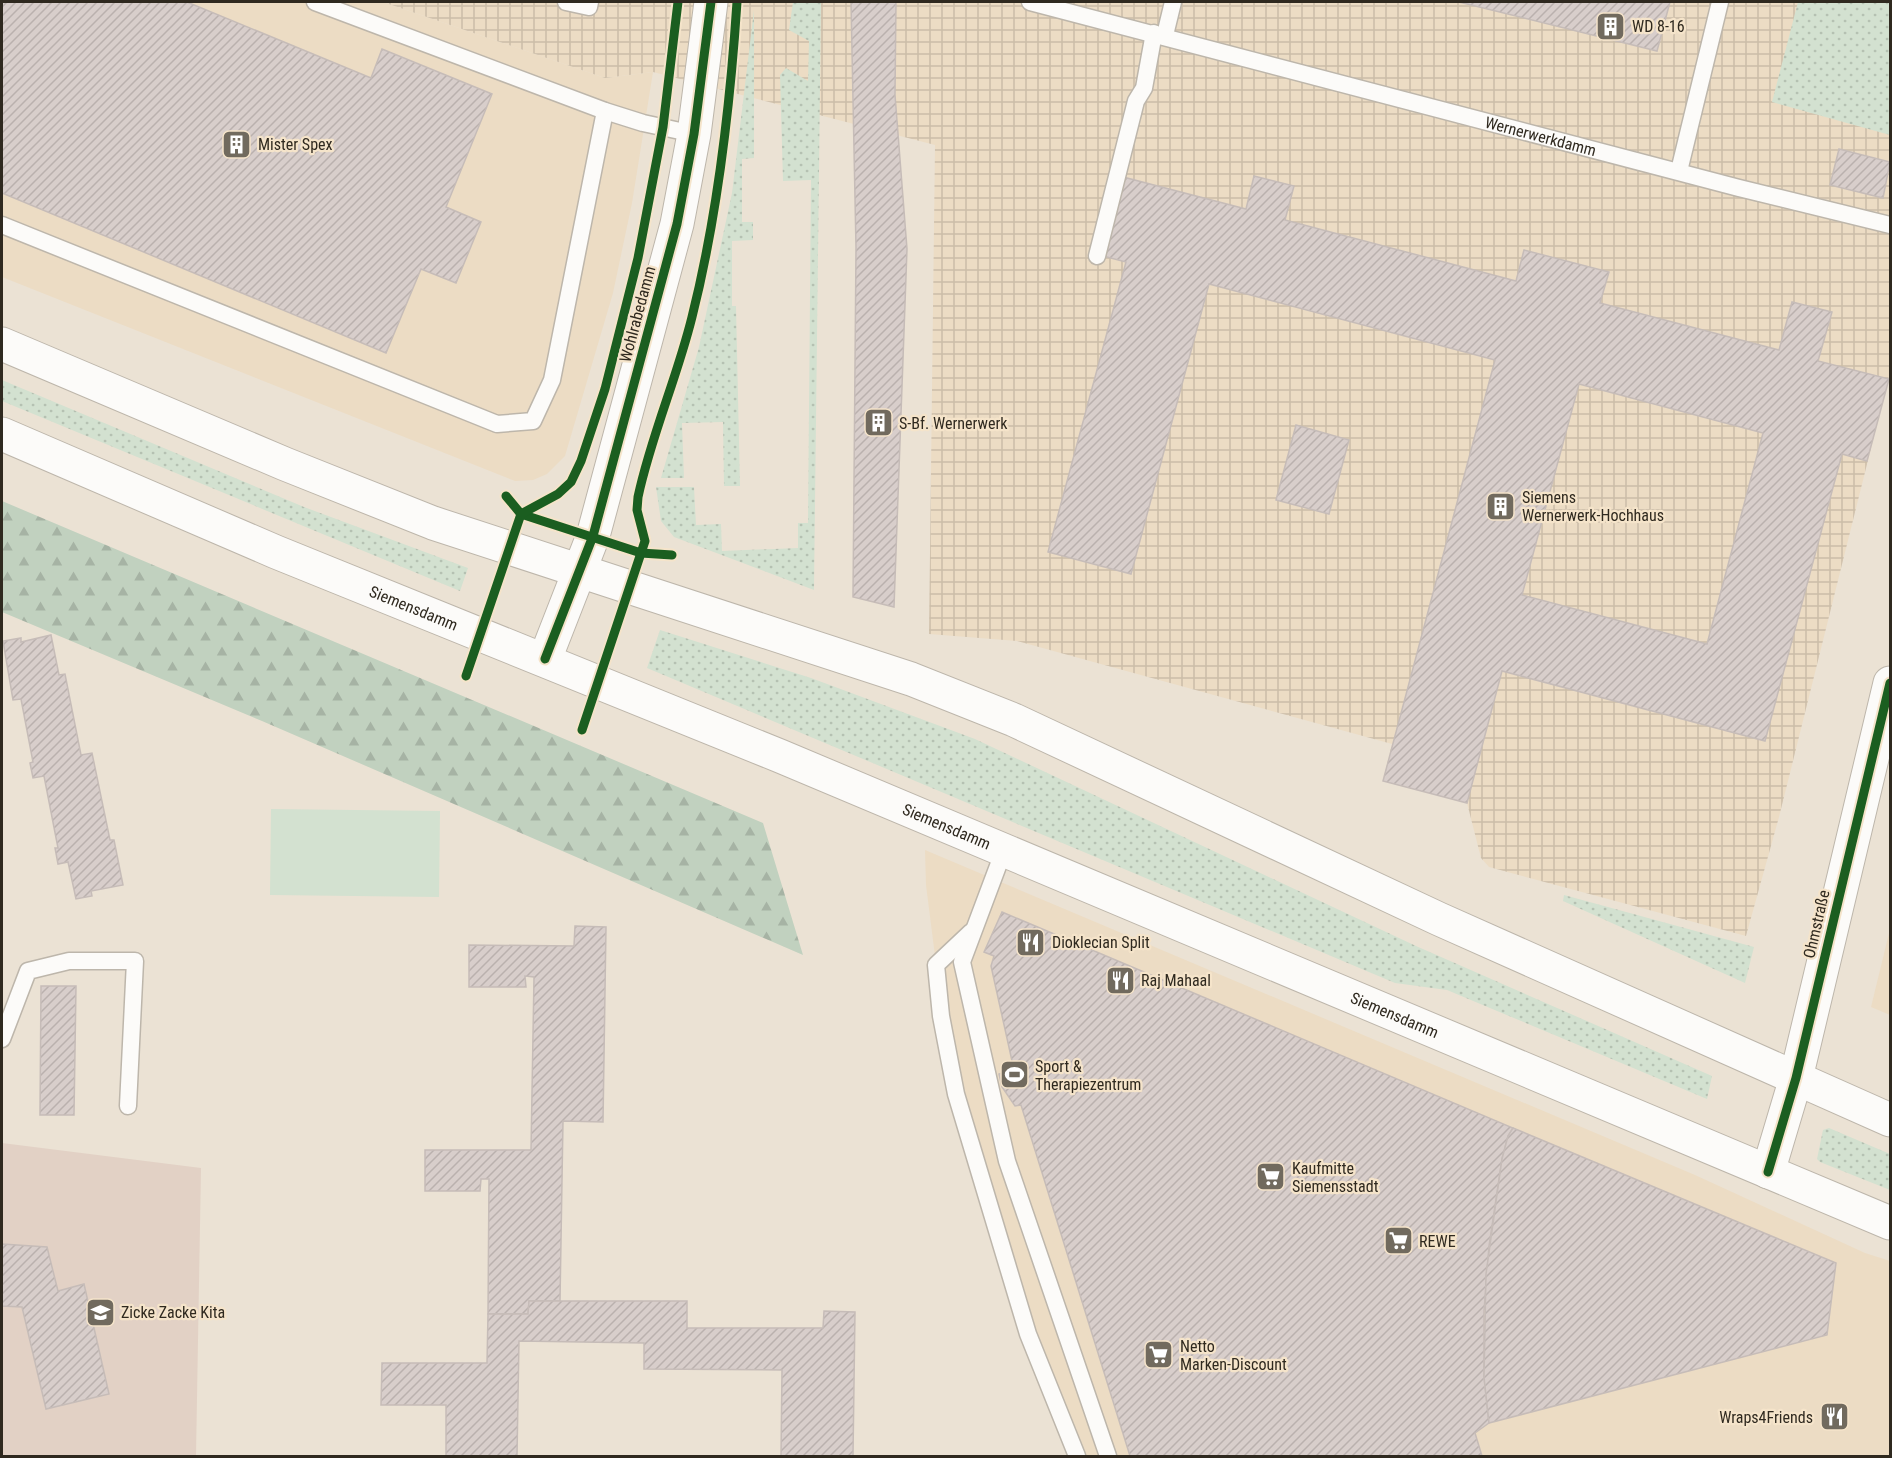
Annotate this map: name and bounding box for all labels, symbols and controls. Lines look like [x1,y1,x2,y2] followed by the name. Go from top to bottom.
[1595,10,1627,42] building icon: WD 8-16
[1632,17,1685,36] place label: WD 8-16
[1483,113,1598,160] street label: Wernerwerkdamm
[221,128,253,160] building icon: Mister Spex
[258,135,333,154] place label: Mister Spex
[616,264,659,364] street label: Wohlrabedamm
[862,407,894,439] building icon: S-Bf. Wernerwerk
[899,414,1008,433] place label: S-Bf. Wernerwerk
[1522,488,1664,525] place label: Siemens Wernerwerk-Hochhaus
[1485,490,1517,522] building icon: Siemens Wernerwerk-Hochhaus
[367,582,461,635] street label: Siemensdamm
[900,800,993,854] street label: Siemensdamm
[1799,888,1834,960] street label: Ohmstraße
[1015,926,1047,958] restaurant icon: Dioklecian Split
[1052,933,1150,952] place label: Dioklecian Split
[1104,964,1136,996] restaurant icon: Raj Mahaal
[1141,971,1211,990] place label: Raj Mahaal
[1348,988,1441,1042] street label: Siemensdamm
[1035,1057,1141,1094] place label: Sport & Therapiezentrum
[998,1059,1030,1091] sports icon: Sport & Therapiezentrum
[1292,1159,1379,1196] place label: Kaufmitte Siemensstadt
[1255,1161,1287,1193] supermarket icon: Kaufmitte Siemensstadt
[1382,1225,1414,1257] supermarket icon: REWE
[1419,1232,1456,1251] place label: REWE
[84,1296,116,1328] school or university icon: Zicke Zacke Kita
[121,1303,225,1322] place label: Zicke Zacke Kita
[1180,1337,1287,1374] place label: Netto Marken-Discount
[1143,1339,1175,1371] supermarket icon: Netto Marken-Discount
[1818,1401,1850,1433] restaurant icon: Wraps4Friends
[1719,1408,1813,1427] place label: Wraps4Friends

